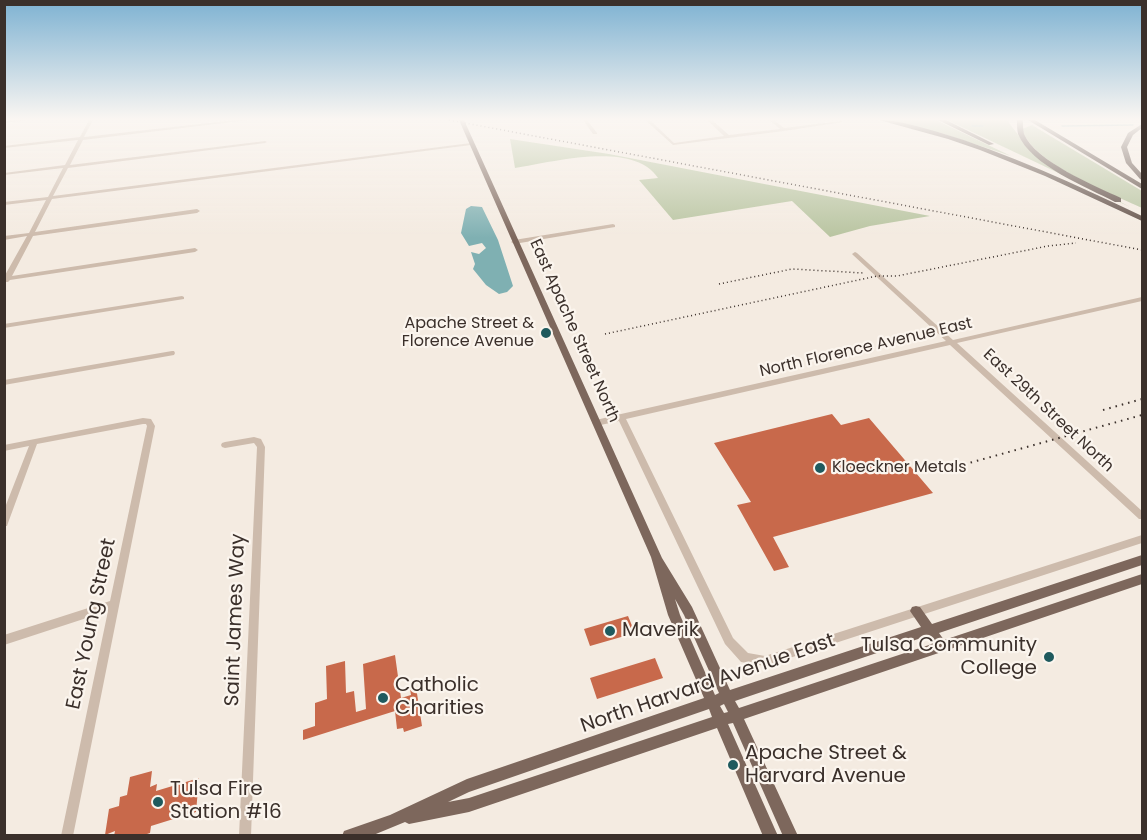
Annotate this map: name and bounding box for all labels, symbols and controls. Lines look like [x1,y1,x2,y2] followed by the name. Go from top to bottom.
[525,236,623,426] street label: East Apache Street North
[402,314,534,352] place label: Apache Street & Florence Avenue
[758,314,974,382] street label: North Florence Avenue East
[539,326,553,340] marker: Apache Street & Florence Avenue
[979,345,1117,477] street label: East 29th Street North
[832,458,967,478] place label: Kloeckner Metals
[813,461,827,475] marker: Kloeckner Metals
[221,533,251,707] street label: Saint James Way
[62,536,122,712] street label: East Young Street
[622,619,699,643] place label: Maverik
[603,624,617,638] marker: Maverik
[578,629,838,739] street label: North Harvard Avenue East
[861,634,1037,681] place label: Tulsa Community College
[1042,650,1056,664] marker: Tulsa Community College
[395,674,484,721] place label: Catholic Charities
[376,691,390,705] marker: Catholic Charities
[745,742,907,789] place label: Apache Street & Harvard Avenue
[726,758,740,772] marker: Apache Street & Harvard Avenue
[170,778,282,825] place label: Tulsa Fire Station #16
[151,795,165,809] marker: Tulsa Fire Station #16

